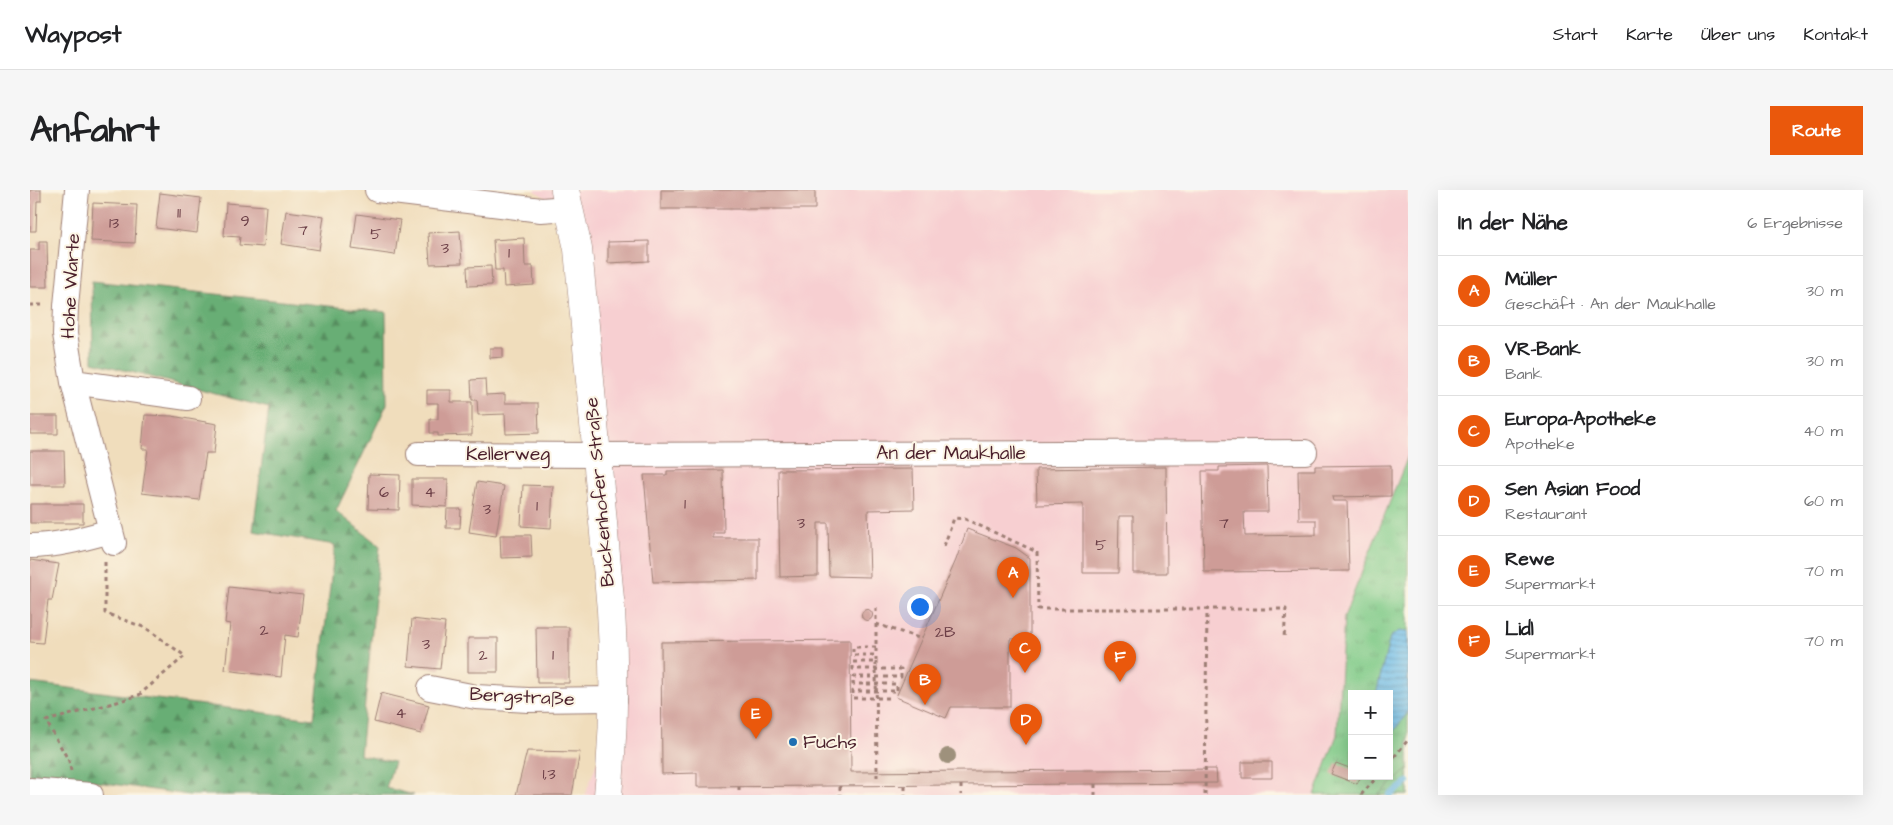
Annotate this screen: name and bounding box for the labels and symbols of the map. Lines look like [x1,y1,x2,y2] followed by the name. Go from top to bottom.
[177,202,181,224] house number: 11
[240,210,250,232] house number: 9
[109,212,119,234] house number: 13
[298,219,308,241] house number: 7
[370,223,382,245] house number: 5
[55,233,87,339] street label: Hohe Warte
[441,237,449,259] house number: 3
[508,242,510,264] house number: 1
[578,396,622,588] street label: Buckenhofer Straße
[876,440,1026,467] street label: An der Maukhalle
[466,441,550,469] street label: Kellerweg
[379,481,389,503] house number: 6
[425,481,436,503] house number: 4
[684,493,686,515] house number: 1
[536,495,538,517] house number: 1
[483,498,491,520] house number: 3
[797,512,805,534] house number: 3
[1219,512,1229,534] house number: 7
[1095,534,1107,556] house number: 5
[997,557,1029,598] pin: A
[907,594,933,620] your location
[259,619,269,641] house number: 2
[935,621,956,643] house number: 2B
[1009,632,1041,673] pin: C
[422,633,430,655] house number: 3
[1104,641,1136,682] pin: F
[478,644,488,666] house number: 2
[552,644,554,666] house number: 1
[909,664,941,705] pin: B
[469,681,575,714] street label: Bergstraße
[740,698,772,739] pin: E
[396,702,407,724] house number: 4
[1010,704,1042,745] pin: D
[803,729,857,756] place label: Fuchs
[787,736,799,748] marker: Fuchs
[542,763,556,785] house number: 1,3

